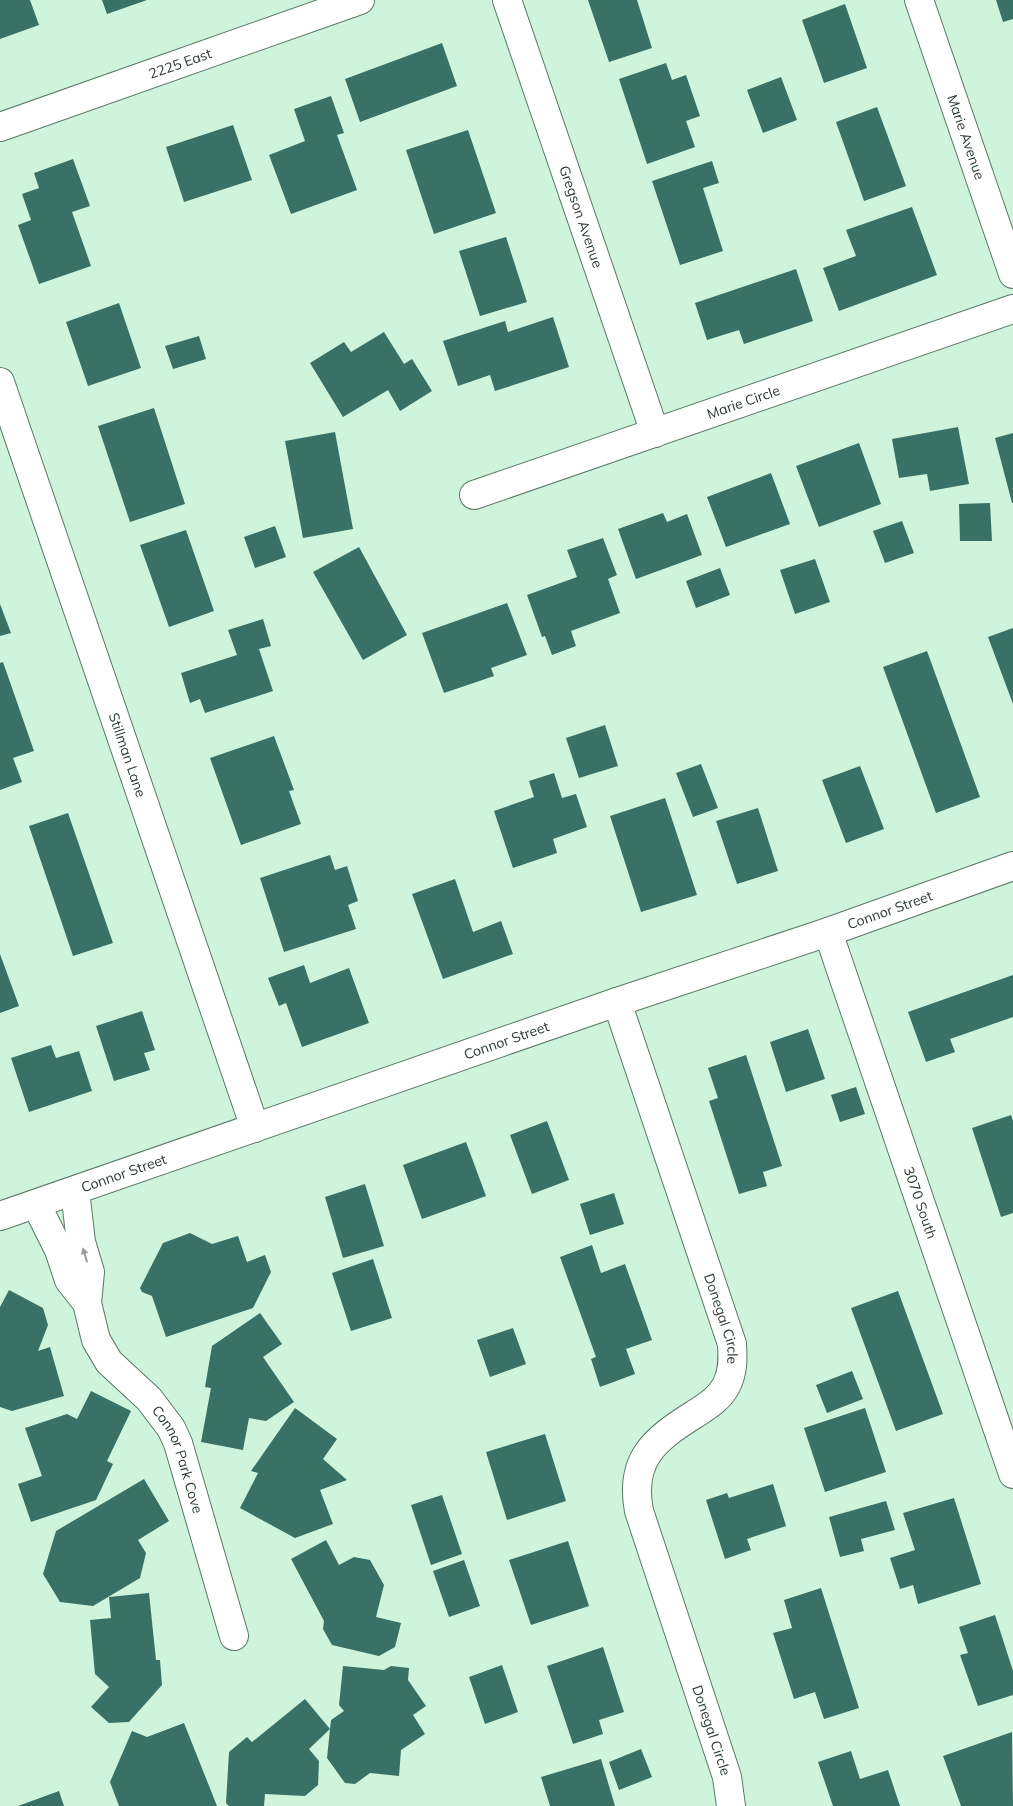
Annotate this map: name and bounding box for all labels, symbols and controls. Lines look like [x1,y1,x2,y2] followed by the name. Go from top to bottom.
[146,44,214,83] street label: 2225 East
[943,92,989,182] street label: Marie Avenue
[555,163,607,270] street label: Gregson Avenue
[705,381,782,423] street label: Marie Circle
[105,710,150,799] street label: Stillman Lane
[845,886,935,933] street label: Connor Street
[461,1017,552,1063] street label: Connor Street
[79,1150,169,1196] street label: Connor Street
[900,1164,941,1241] street label: 3070 South
[81,1247,89,1262] one-way arrow
[700,1271,742,1365] street label: Donegal Circle
[148,1402,207,1515] street label: Connor Park Cove
[688,1683,735,1778] street label: Donegal Circle

